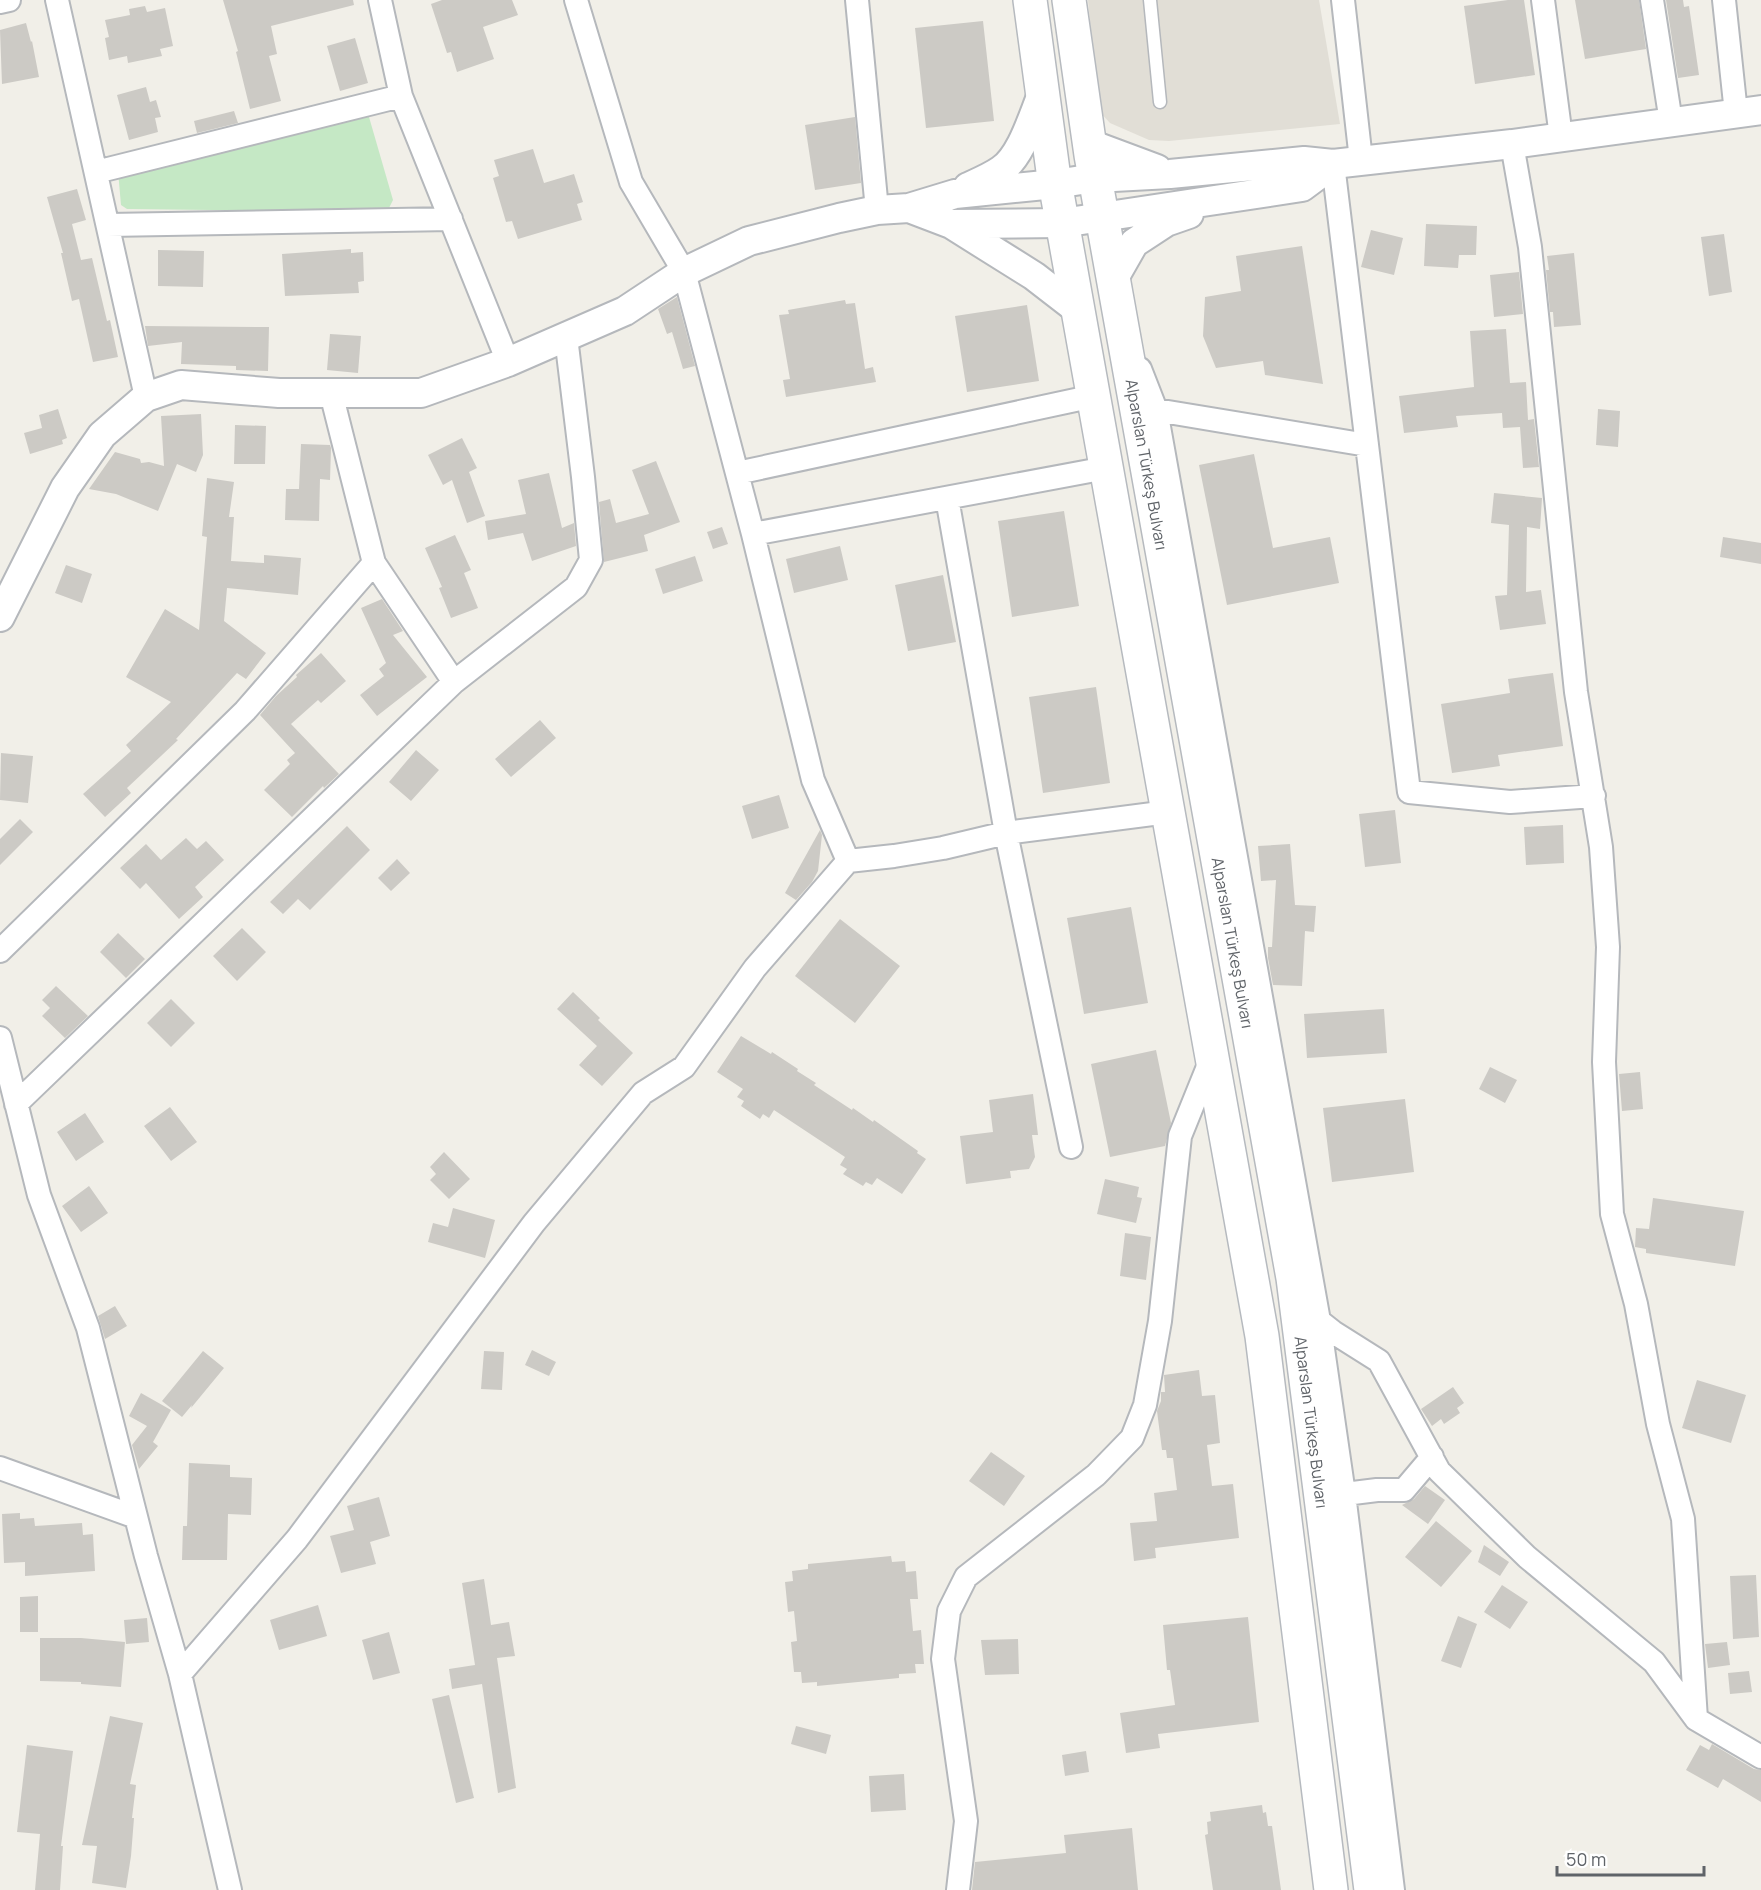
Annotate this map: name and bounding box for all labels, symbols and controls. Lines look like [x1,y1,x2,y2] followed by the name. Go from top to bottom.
[1120,377,1173,552] street label: Alparslan Türkeş Bulvarı
[1207,856,1259,1030] street label: Alparslan Türkeş Bulvarı
[1290,1335,1333,1510] street label: Alparslan Türkeş Bulvarı
[1557,1839,1704,1877] scale bar
[1566,1847,1606,1871] text: 50 m

